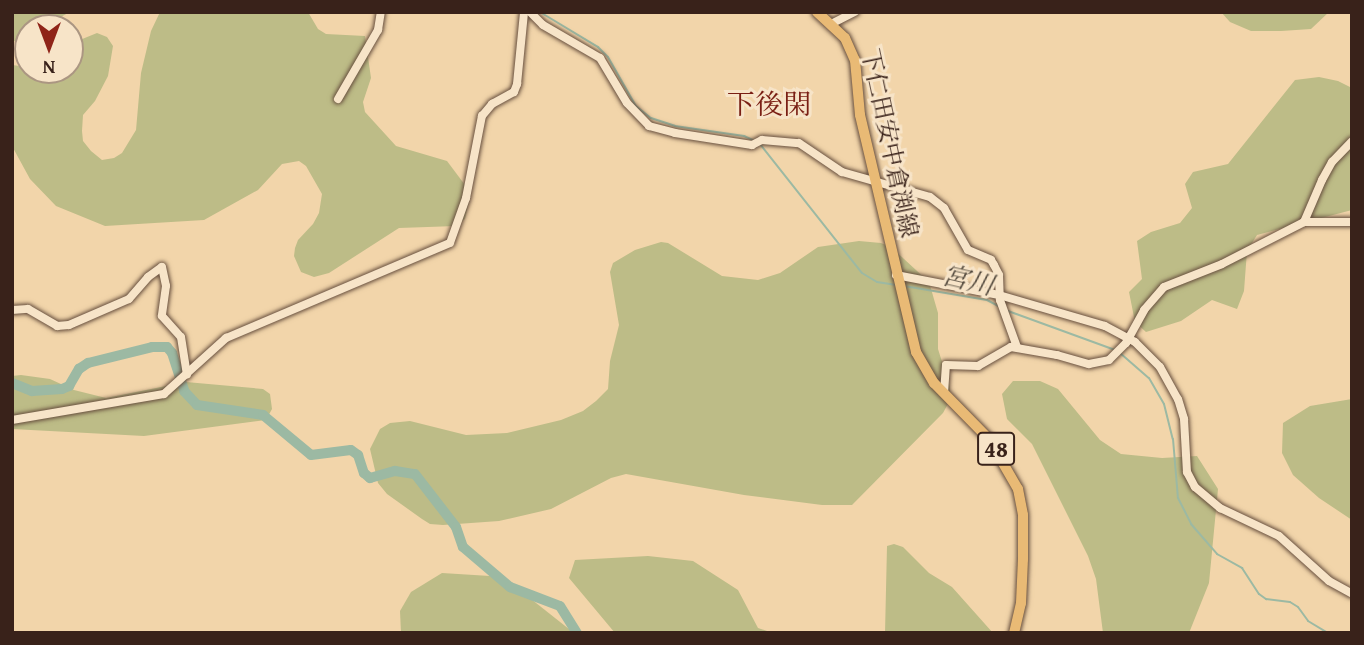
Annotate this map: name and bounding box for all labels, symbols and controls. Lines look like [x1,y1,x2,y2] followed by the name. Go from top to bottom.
[14,14,84,84] north arrow
[856,46,924,240] street label: 下仁田安中倉渕線
[43,54,55,82] text: N
[727,87,811,121] district label: 下後閑
[939,259,997,301] water label: 宮川
[977,430,1015,468] road number: 48

